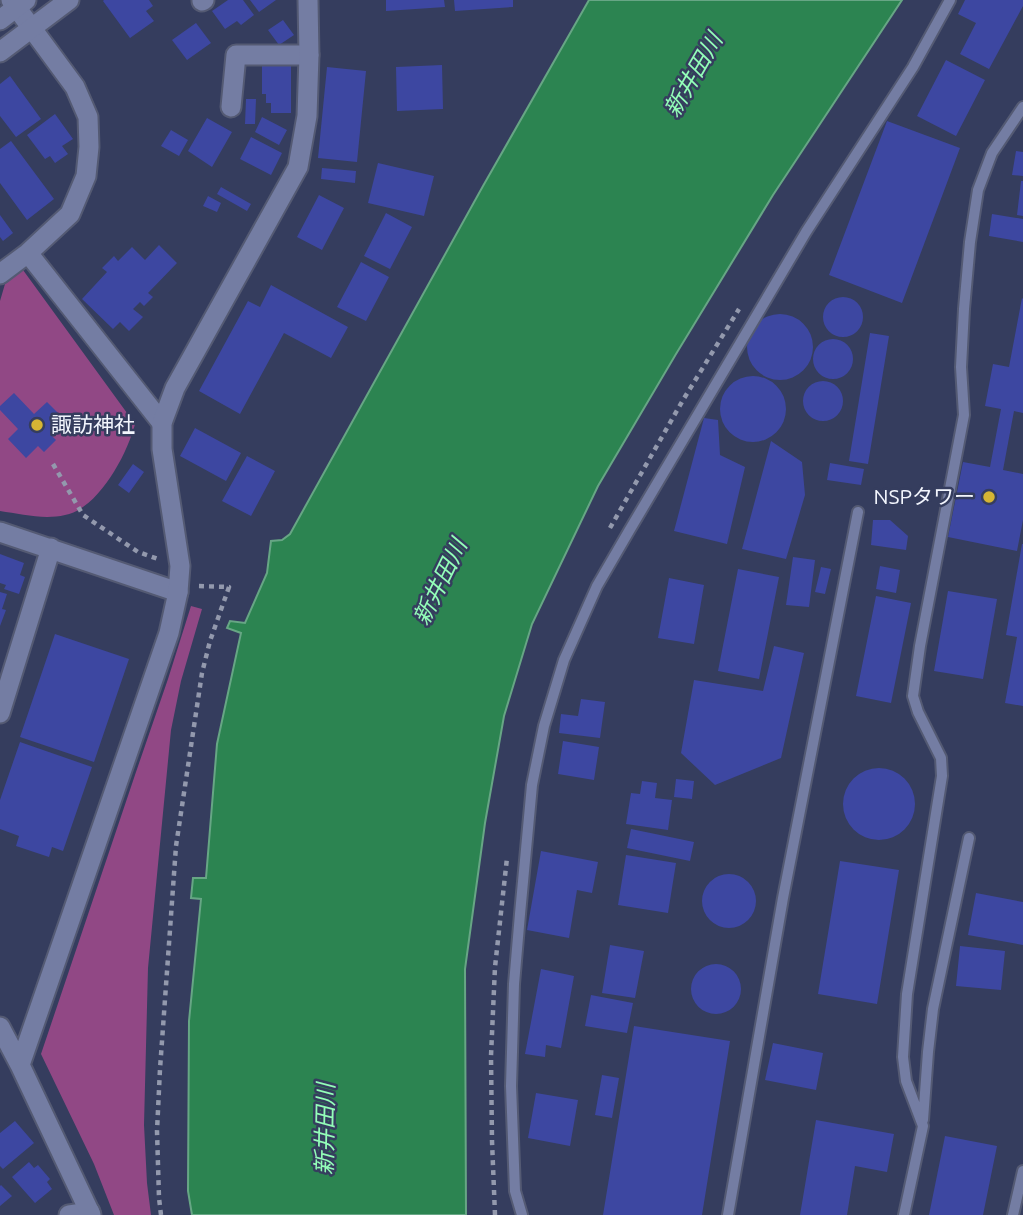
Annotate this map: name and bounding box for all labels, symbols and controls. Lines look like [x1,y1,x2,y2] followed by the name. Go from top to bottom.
[659,26,728,121] water label: 新井田川
[51,412,135,436] place label: 諏訪神社
[29,417,45,433] marker: 諏訪神社
[873,484,975,508] place label: NSPタワー
[981,489,997,505] marker: NSPタワー
[408,532,472,629] water label: 新井田川
[311,1080,338,1175] water label: 新井田川

